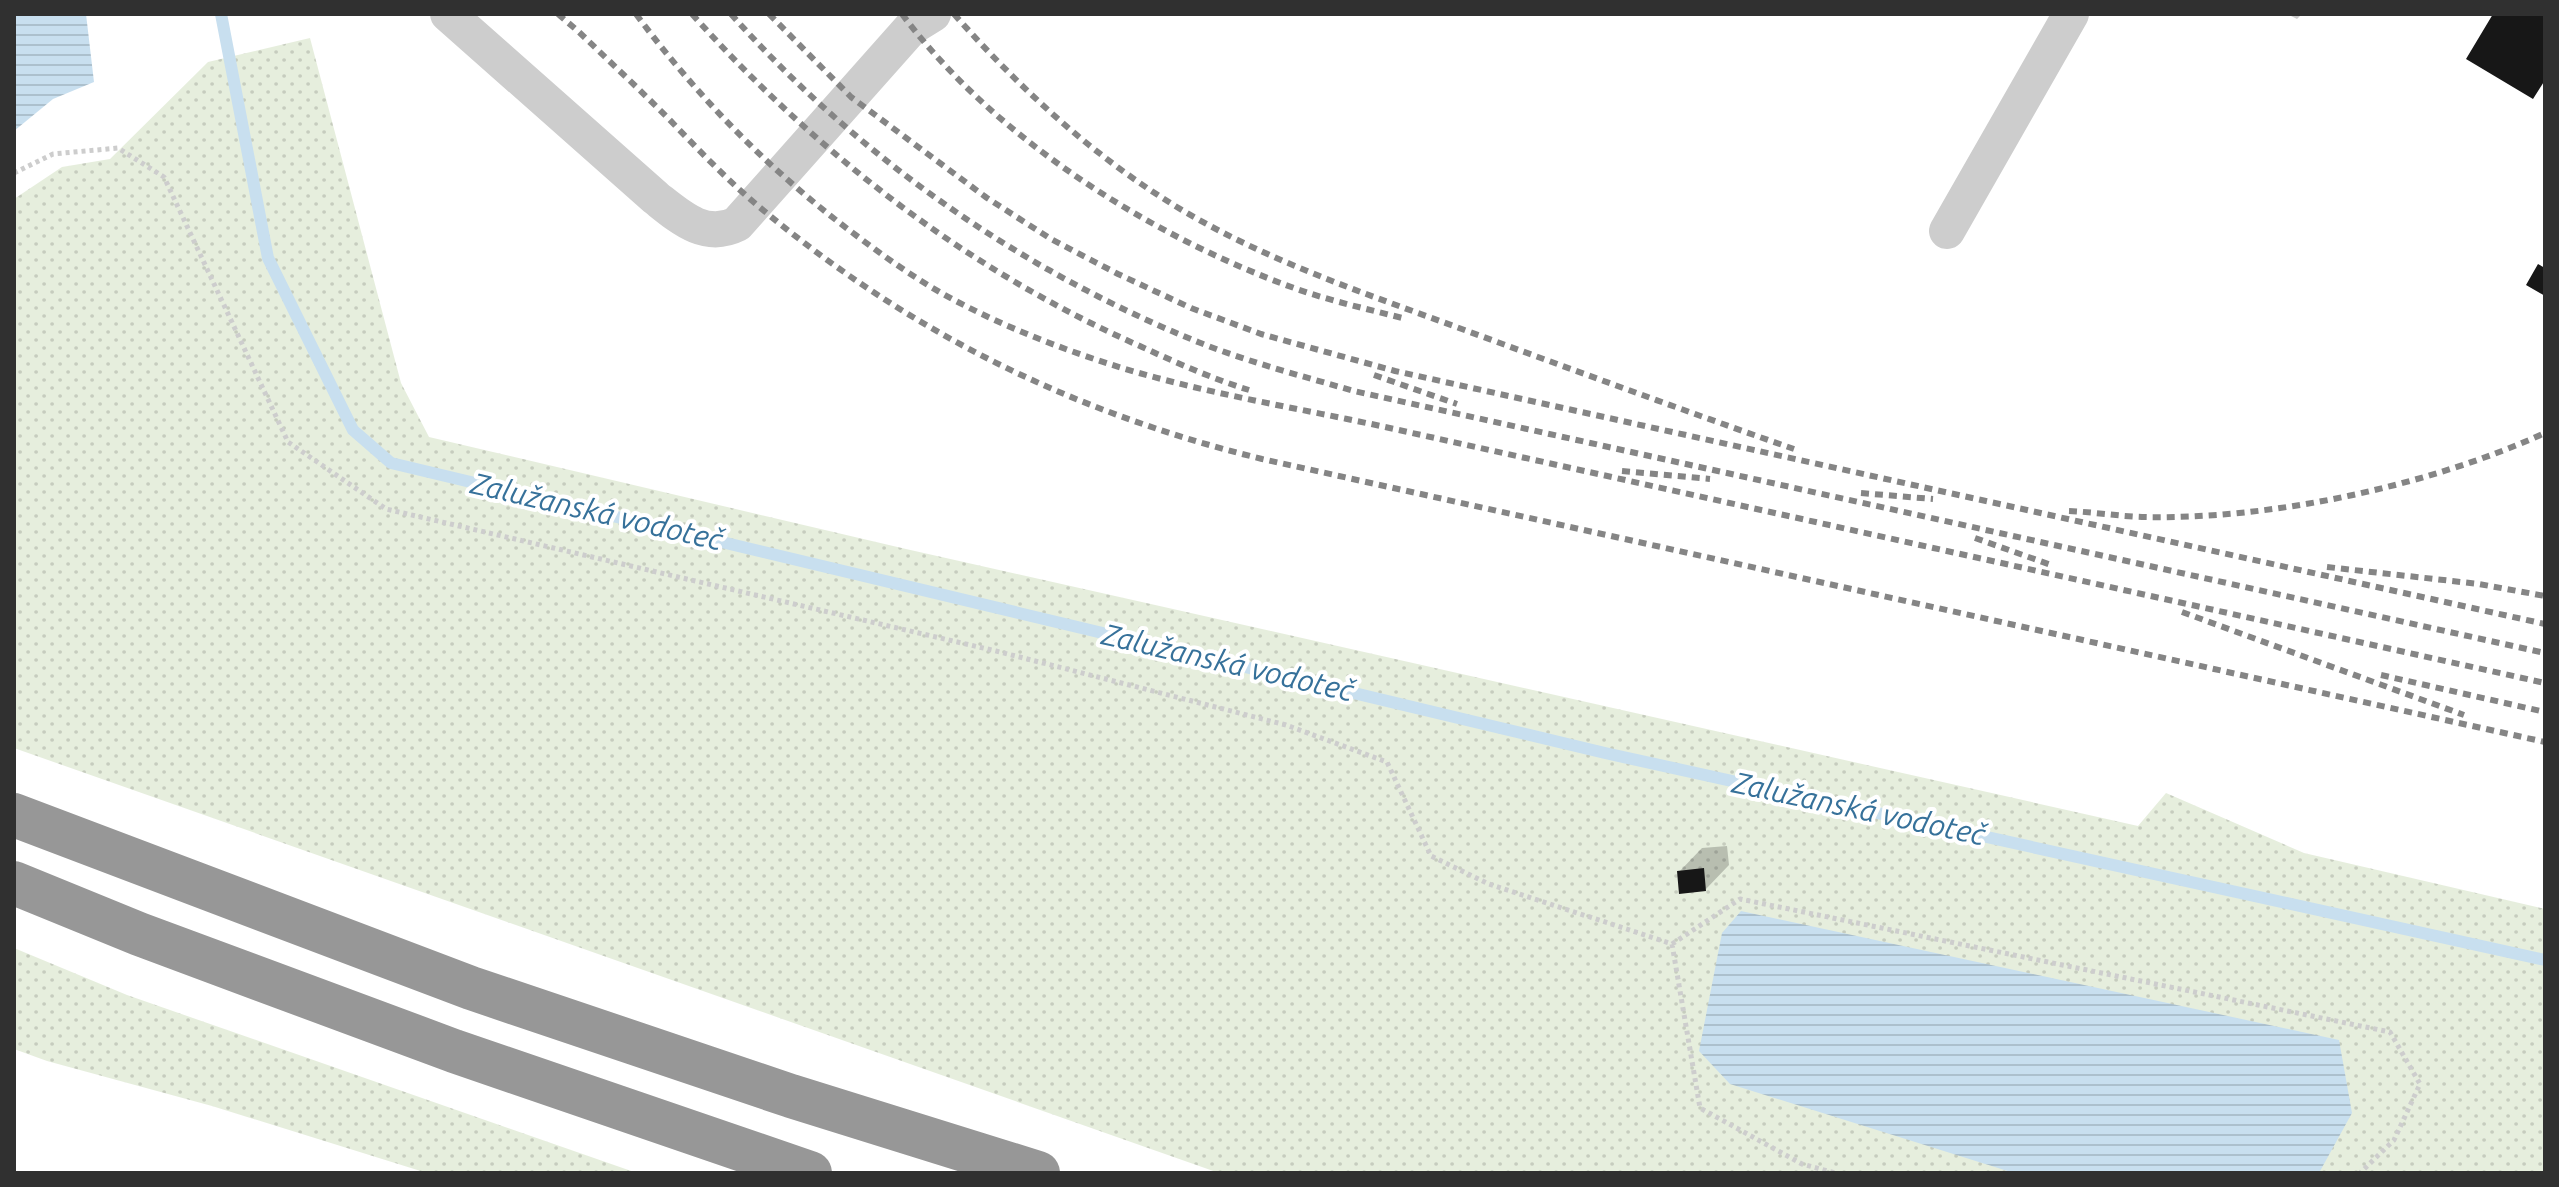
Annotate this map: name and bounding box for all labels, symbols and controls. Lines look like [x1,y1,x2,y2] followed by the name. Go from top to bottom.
[467,465,728,557] water label: Zalužanská vodoteč
[1098,616,1359,708] water label: Zalužanská vodoteč
[1729,764,1991,852] water label: Zalužanská vodoteč

